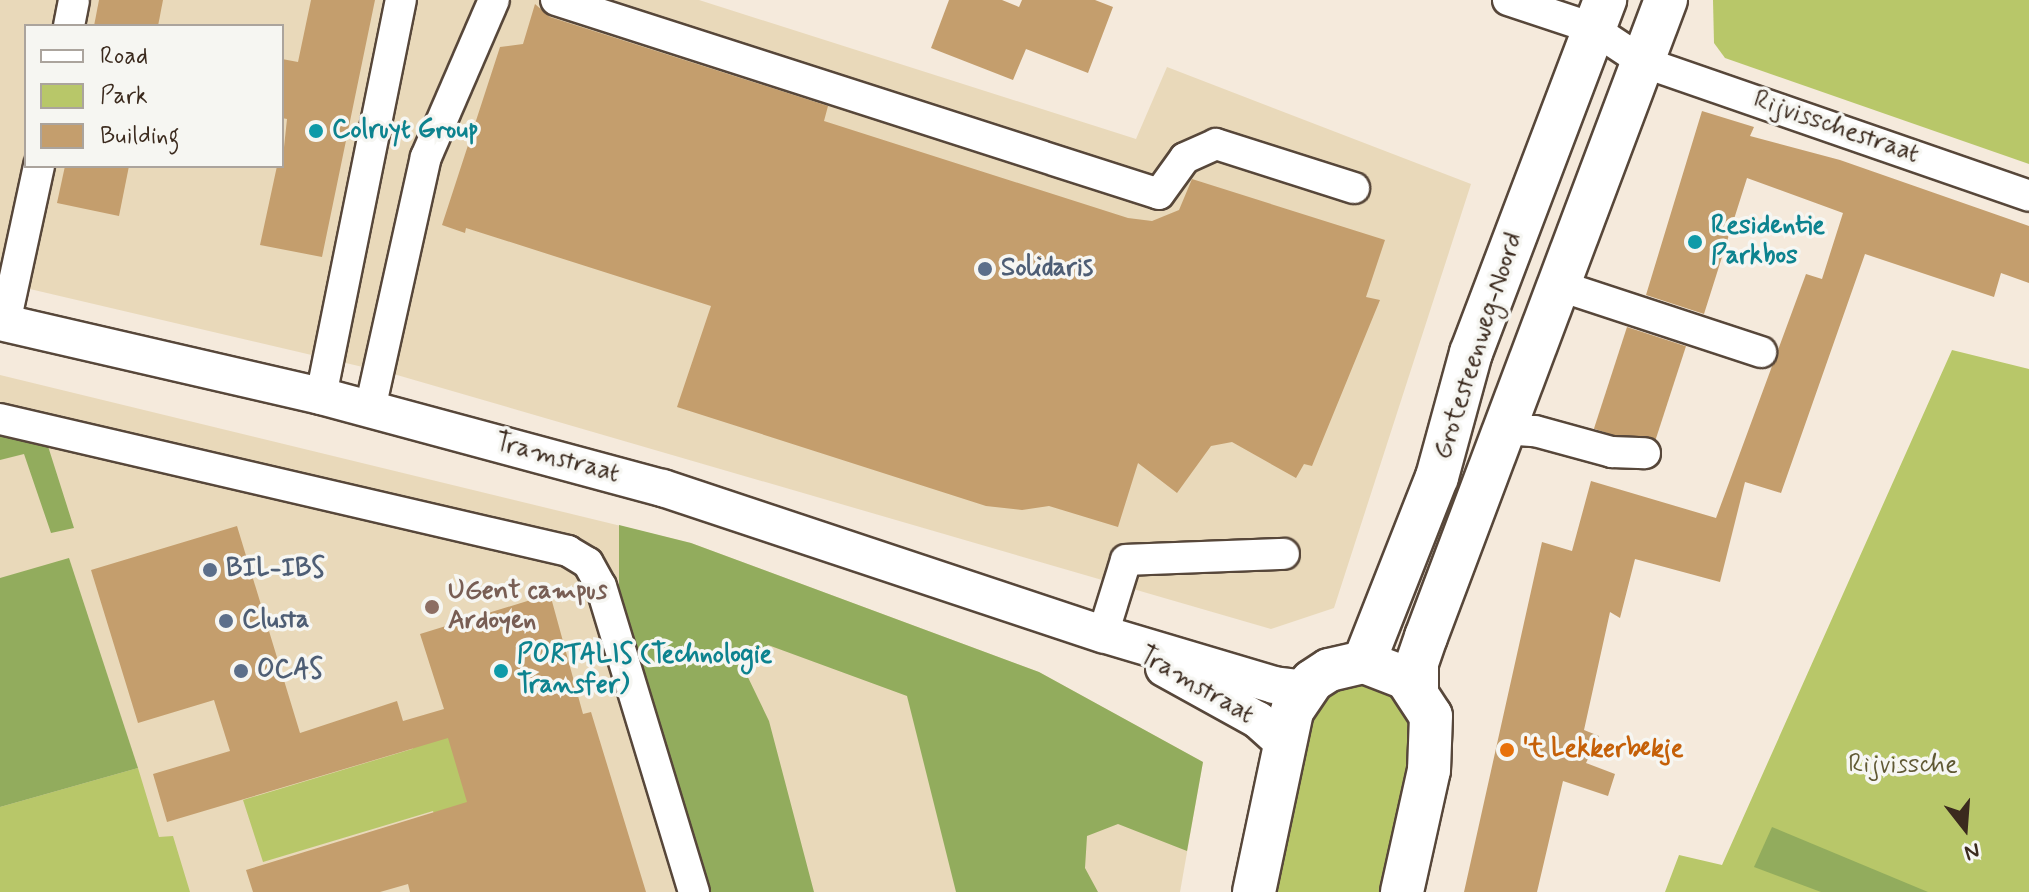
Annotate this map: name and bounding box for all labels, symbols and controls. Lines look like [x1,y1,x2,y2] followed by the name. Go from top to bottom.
[24,24,284,168] legend
[100,41,148,72] text: Road
[100,81,148,112] text: Park
[1749,85,1923,171] street label: Rijvisschestraat
[332,115,478,147] place label: Colruyt Group
[100,121,180,152] text: Building
[307,122,325,140] marker: Colruyt Group
[1711,211,1825,272] place label: Residentie Parkbos
[1428,229,1530,463] street label: Grotesteenweg-Noord
[1686,233,1704,251] marker: Residentie Parkbos
[1001,253,1093,285] place label: Solidaris
[976,260,994,278] marker: Solidaris
[491,427,623,491] street label: Tramstraat
[226,554,325,586] place label: BIL-IBS
[201,561,219,579] marker: BIL-IBS
[448,576,607,638] place label: UGent campus Ardoyen
[423,598,441,616] marker: UGent campus Ardoyen
[242,605,309,637] place label: Clusta
[217,612,235,630] marker: Clusta
[517,640,772,702] place label: PORTALIS (Technologie Transfer)
[1133,641,1259,731] street label: Tramstraat
[257,655,323,687] place label: OCAS
[232,662,250,680] marker: OCAS
[492,662,510,680] marker: PORTALIS (Technologie Transfer)
[1523,734,1688,766] place label: 't Lekkerbekje
[1498,741,1516,759] marker: 't Lekkerbekje
[1848,750,1958,782] park label: Rijvissche
[1925,788,2005,868] north arrow
[1961,835,1983,866] text: N

